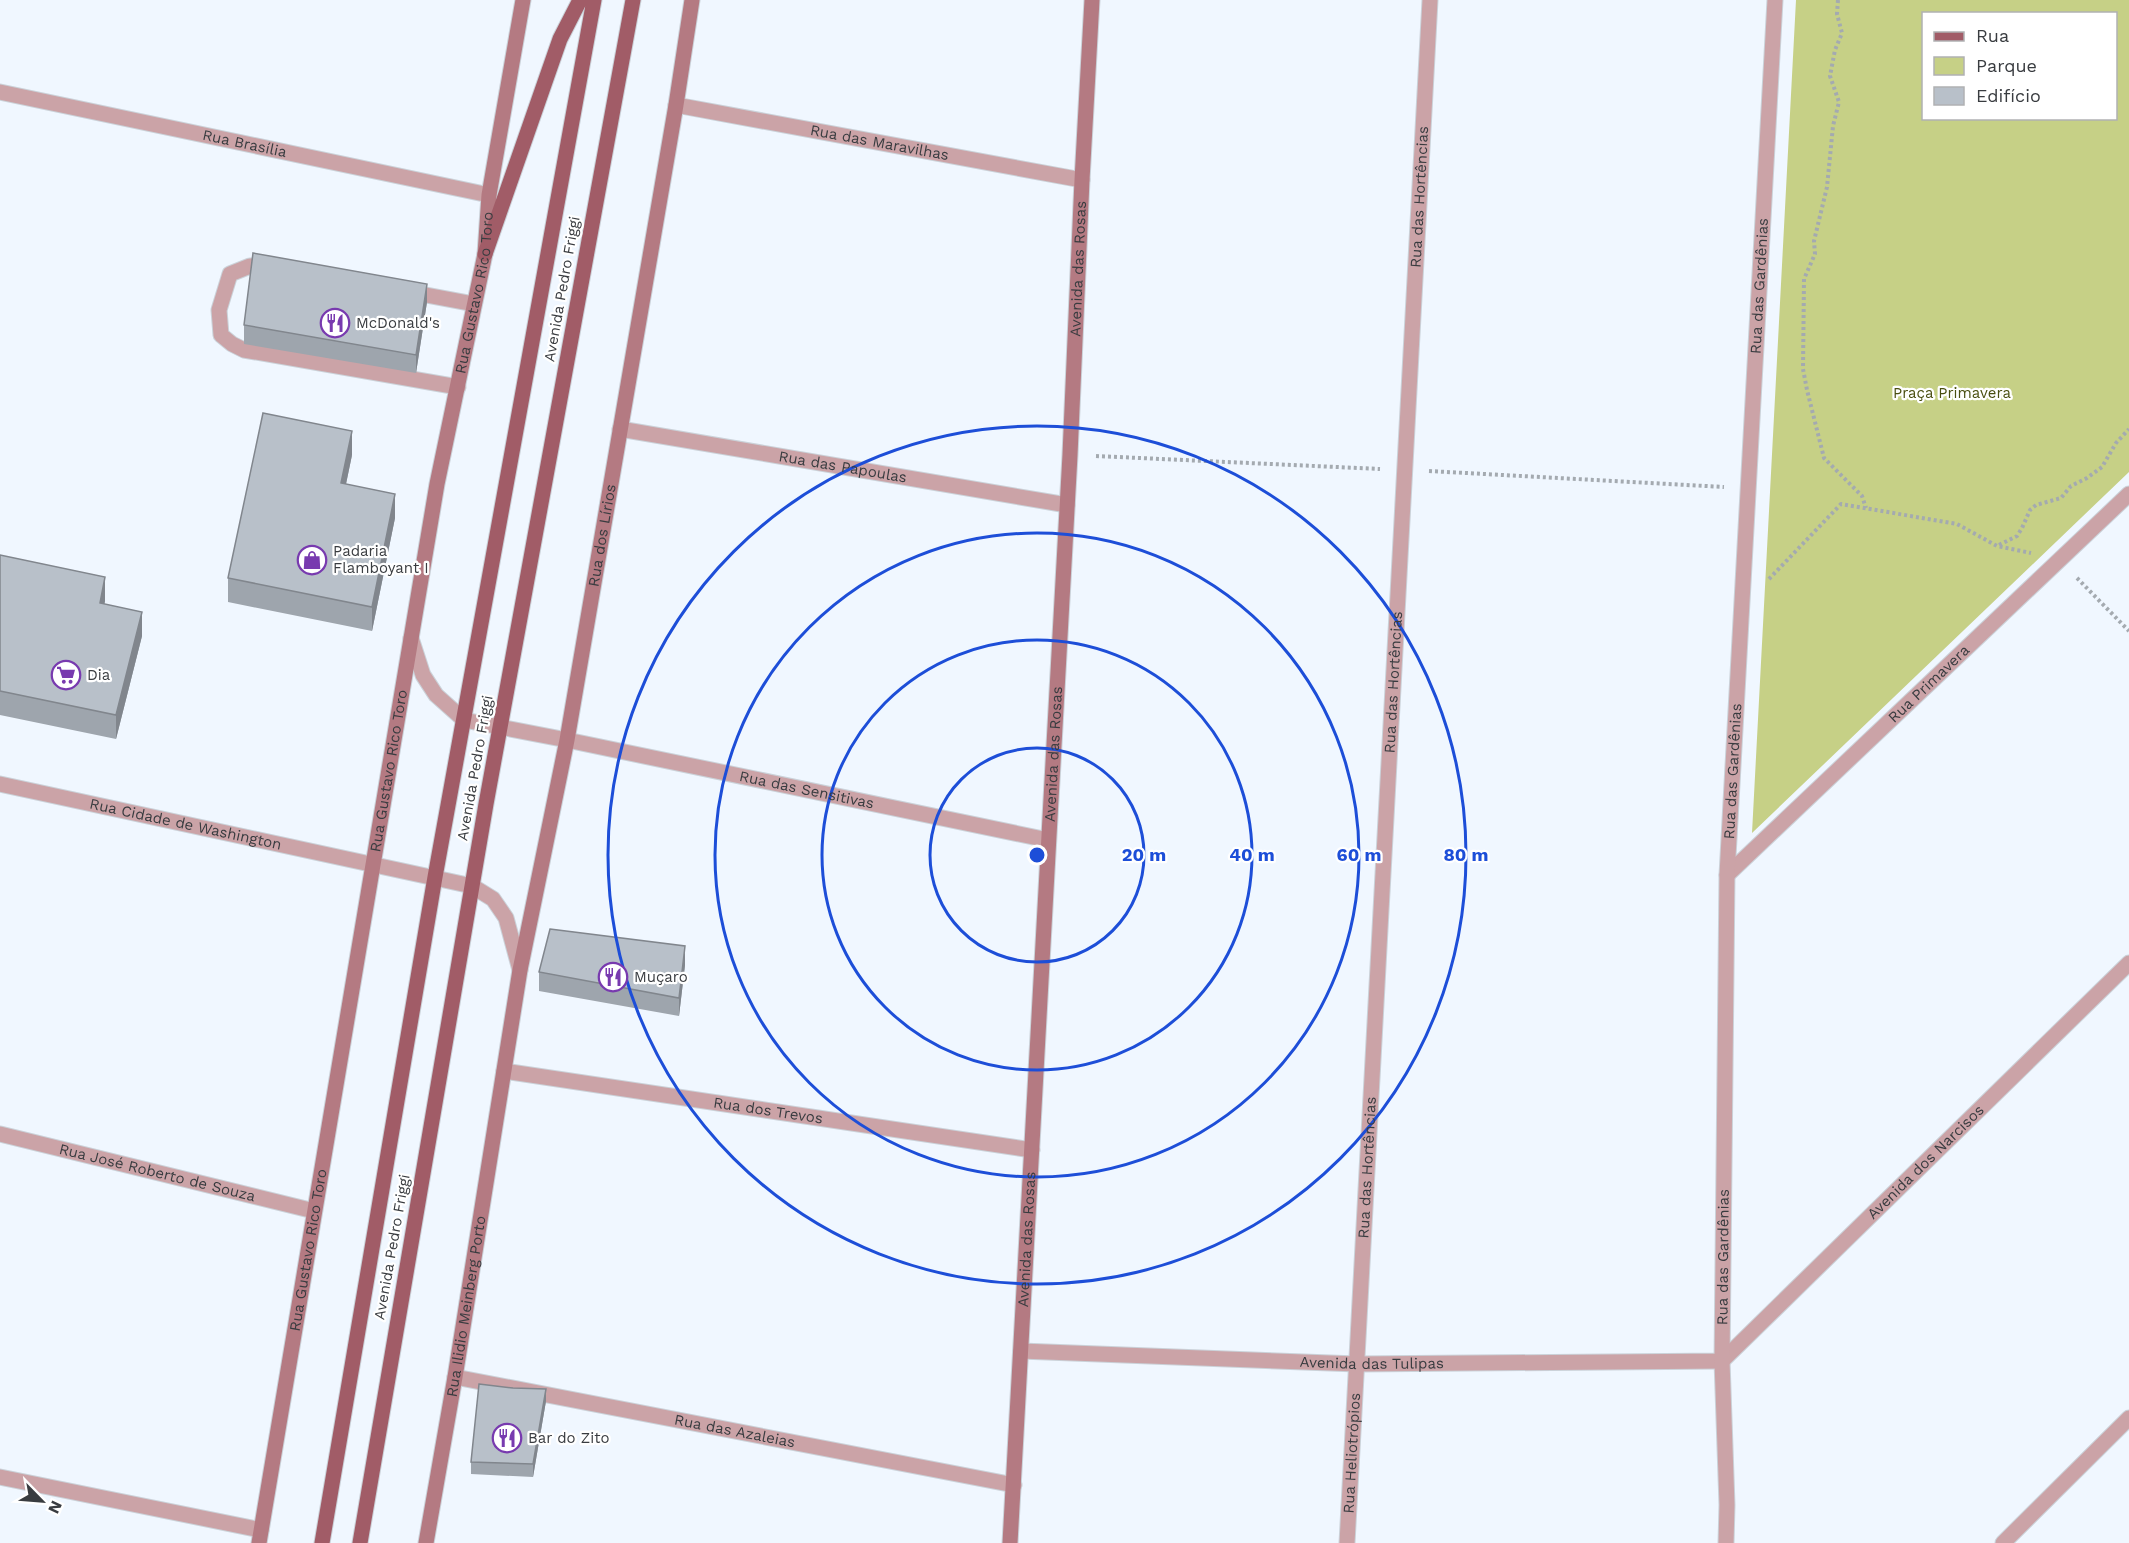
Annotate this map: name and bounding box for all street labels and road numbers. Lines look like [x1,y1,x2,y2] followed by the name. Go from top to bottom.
[809,121,951,164] street label: Rua das Maravilhas
[201,126,289,161] street label: Rua Brasília
[1407,126,1432,268] street label: Rua das Hortências
[1066,200,1090,337] street label: Avenida das Rosas
[451,211,497,375] street label: Rua Gustavo Rico Toro
[540,215,584,363] street label: Avenida Pedro Friggi
[1747,217,1772,355] street label: Rua das Gardênias
[777,447,908,487] street label: Rua das Papoulas
[584,483,620,588] street label: Rua dos Lírios
[1381,611,1406,754] street label: Rua das Hortências
[1884,641,1973,726] street label: Rua Primavera
[1041,686,1066,823] street label: Avenida das Rosas
[366,688,411,853] street label: Rua Gustavo Rico Toro
[453,694,497,842] street label: Avenida Pedro Friggi
[1720,703,1745,840] street label: Rua das Gardênias
[738,767,876,813] street label: Rua das Sensitivas
[88,795,283,854] street label: Rua Cidade de Washington
[712,1093,824,1128] street label: Rua dos Trevos
[1354,1096,1380,1239] street label: Rua das Hortências
[1864,1101,1988,1223] street label: Avenida dos Narcisos
[57,1140,258,1205] street label: Rua José Roberto de Souza
[286,1168,331,1333] street label: Rua Gustavo Rico Toro
[1014,1171,1039,1308] street label: Avenida das Rosas
[370,1173,414,1321] street label: Avenida Pedro Friggi
[1713,1189,1733,1325] street label: Rua das Gardênias
[443,1214,490,1398] street label: Rua Ilidio Meinberg Porto
[1299,1353,1444,1373] street label: Avenida das Tulipas
[1340,1392,1364,1514] street label: Rua Heliotrópios
[673,1411,797,1452] street label: Rua das Azaleias

